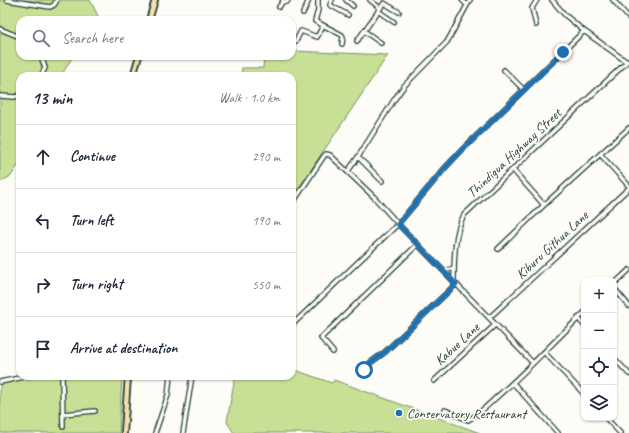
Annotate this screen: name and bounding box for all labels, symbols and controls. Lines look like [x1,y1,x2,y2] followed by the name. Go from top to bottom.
[16,16,296,60] search box
[30,27,52,49] icon: search
[62,29,123,48] text: Search here
[554,43,572,61] route end
[32,88,72,109] text: 13 min
[219,90,280,106] text: Walk · 1.0 km
[463,104,566,201] street label: Thindigua Highway Street
[32,146,54,168] icon: ahead
[70,147,115,166] text: Continue
[252,149,280,165] text: 290 m
[512,206,593,283] street label: Kiburu Githua Lane
[32,210,54,232] icon: left
[70,211,113,230] text: Turn left
[252,213,280,229] text: 190 m
[32,274,54,296] icon: right
[70,275,123,294] text: Turn right
[252,277,280,293] text: 550 m
[581,277,617,421] map controls
[581,277,617,313] button: +
[581,313,617,349] button: −
[431,318,484,369] street label: Kabue Lane
[32,338,54,360] icon: arrive
[70,339,177,358] text: Arrive at destination
[581,349,617,385] button: locate
[355,361,373,379] route start
[581,385,617,421] button: layers
[407,405,529,422] place label: Conservatory Restaurant
[394,408,404,418] marker: Conservatory Restaurant

